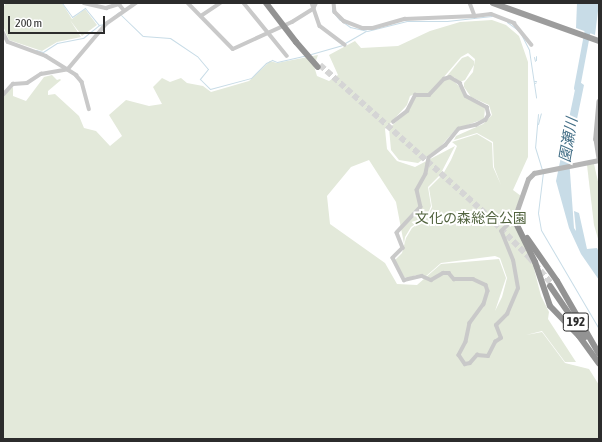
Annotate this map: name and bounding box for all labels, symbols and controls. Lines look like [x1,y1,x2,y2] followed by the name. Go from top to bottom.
[10,8,107,34] scale bar
[15,16,42,30] text: 200 m
[555,116,581,164] water label: 園瀬川
[415,210,527,226] park label: 文化の森総合公園
[562,311,590,333] road number: 192

